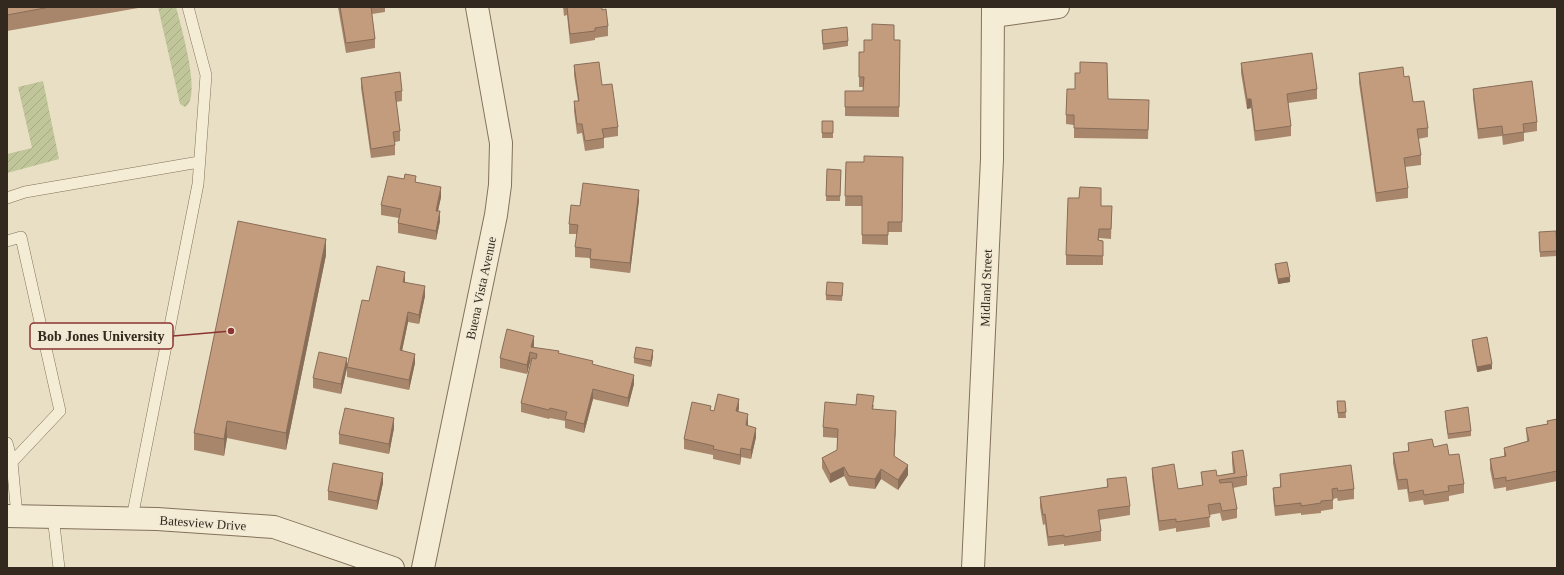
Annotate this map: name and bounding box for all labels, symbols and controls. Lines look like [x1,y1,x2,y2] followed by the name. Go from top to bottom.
[463,235,499,341] street label: Buena Vista Avenue
[977,249,995,327] street label: Midland Street
[30,323,173,349] callout: Bob Jones University
[38,329,164,344] text: Bob Jones University
[159,512,247,534] street label: Batesview Drive

